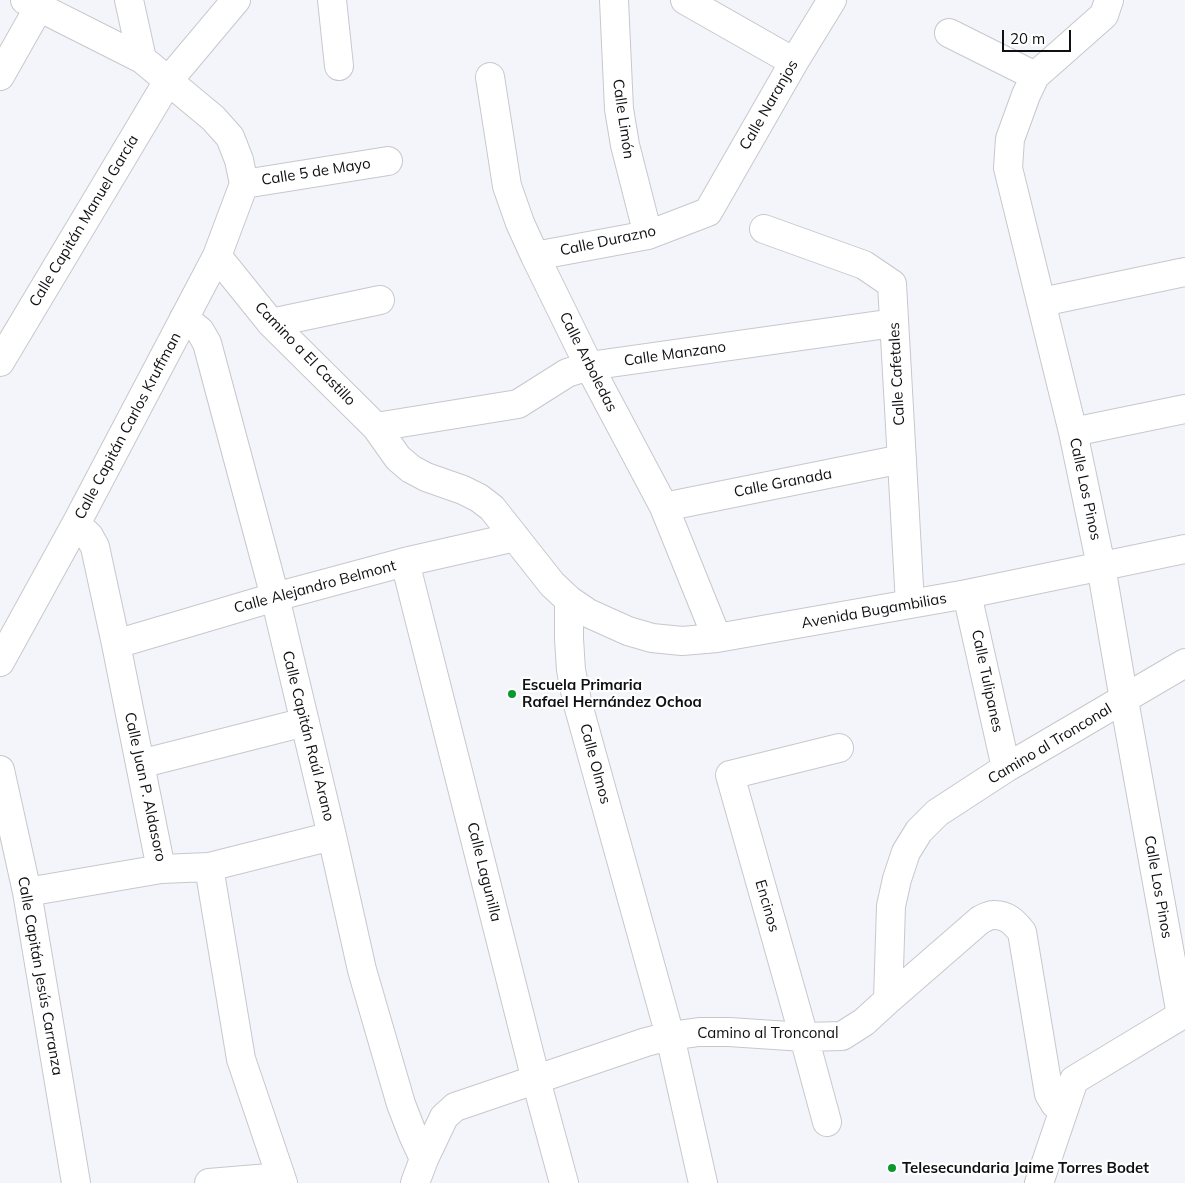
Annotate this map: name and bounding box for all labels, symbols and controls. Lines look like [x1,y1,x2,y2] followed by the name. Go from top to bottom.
[1005,20,1074,52] scale bar
[1010,29,1045,48] text: 20 m
[736,57,802,153] street label: Calle Naranjos
[608,78,638,160] street label: Calle Limón
[26,132,142,310] street label: Calle Capitán Manuel García
[260,154,372,190] street label: Calle 5 de Mayo
[558,222,658,260] street label: Calle Durazno
[251,298,359,410] street label: Camino a El Castillo
[555,309,621,415] street label: Calle Arboledas
[885,322,909,426] street label: Calle Cafetales
[71,329,185,523] street label: Calle Capitán Carlos Kruffman
[623,338,727,370] street label: Calle Manzano
[1065,436,1105,542] street label: Calle Los Pinos
[733,465,833,501] street label: Calle Granada
[232,557,398,617] street label: Calle Alejandro Belmont
[800,589,948,633] street label: Avenida Bugambilias
[967,628,1007,734] street label: Calle Tulipanes
[278,649,338,823] street label: Calle Capitán Raúl Arano
[522,676,702,711] place label: Escuela Primaria Rafael Hernández Ochoa
[506,688,518,700] marker: Escuela Primaria Rafael Hernández Ochoa
[985,700,1115,788] street label: Camino al Tronconal
[120,711,170,863] street label: Calle Juan P. Aldasoro
[576,722,614,806] street label: Calle Olmos
[463,821,505,923] street label: Calle Lagunilla
[1140,834,1176,940] street label: Calle Los Pinos
[14,875,66,1077] street label: Calle Capitán Jesús Carranza
[751,878,783,934] street label: Encinos
[697,1024,839,1042] street label: Camino al Tronconal
[902,1159,1149,1177] place label: Telesecundaria Jaime Torres Bodet
[886,1162,898,1174] marker: Telesecundaria Jaime Torres Bodet

